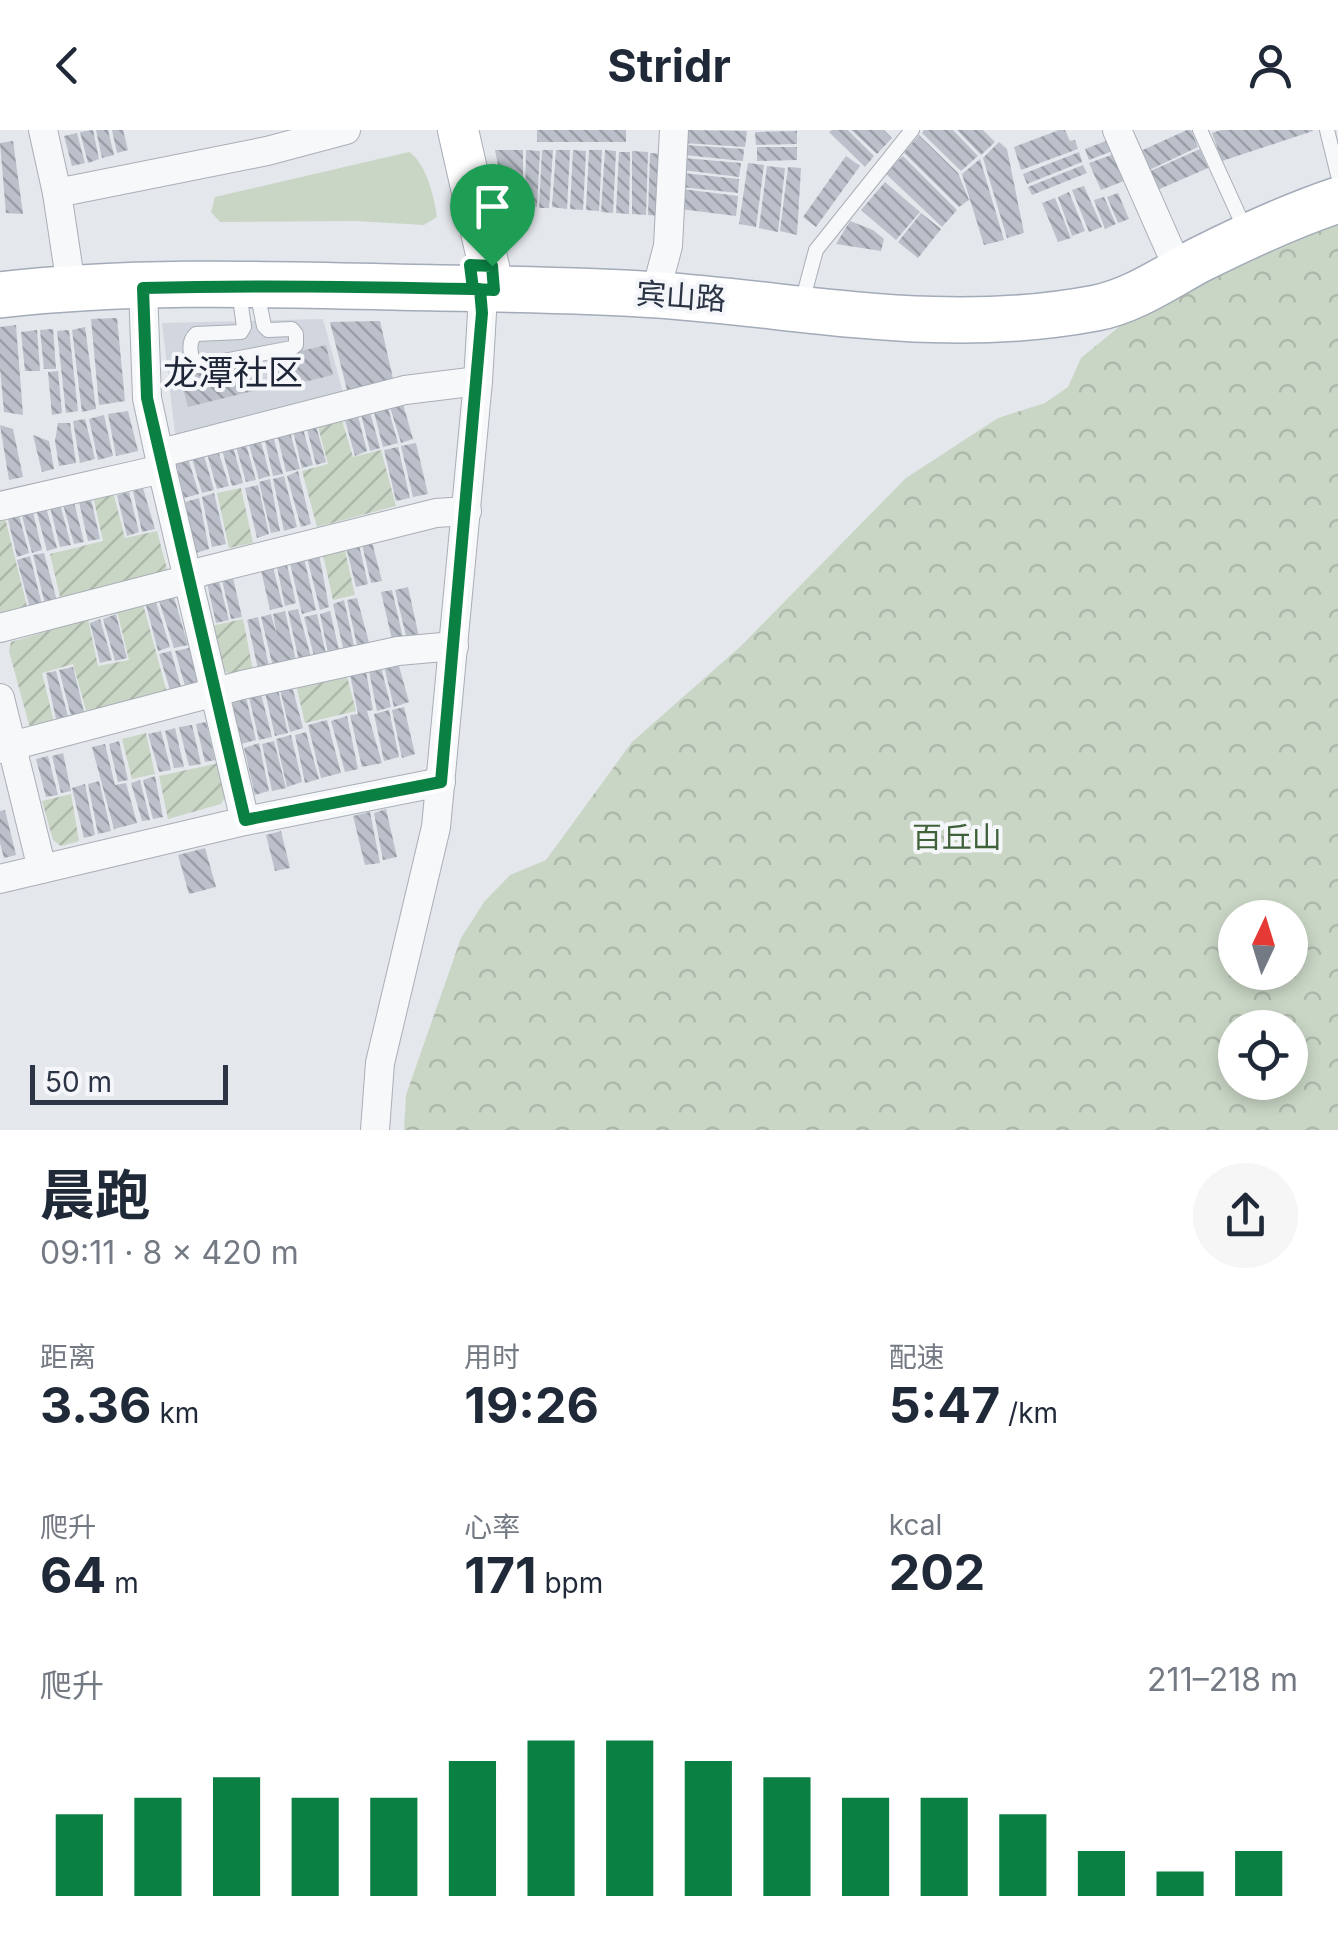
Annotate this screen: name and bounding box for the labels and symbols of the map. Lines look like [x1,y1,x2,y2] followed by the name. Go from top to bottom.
[450,164,535,267] pin
[635,275,727,317] street label: 宾山路
[163,351,303,393] district label: 龙潭社区
[912,819,1002,855] park label: 百丘山
[1218,900,1308,990] north arrow
[30,1060,228,1104] scale bar

